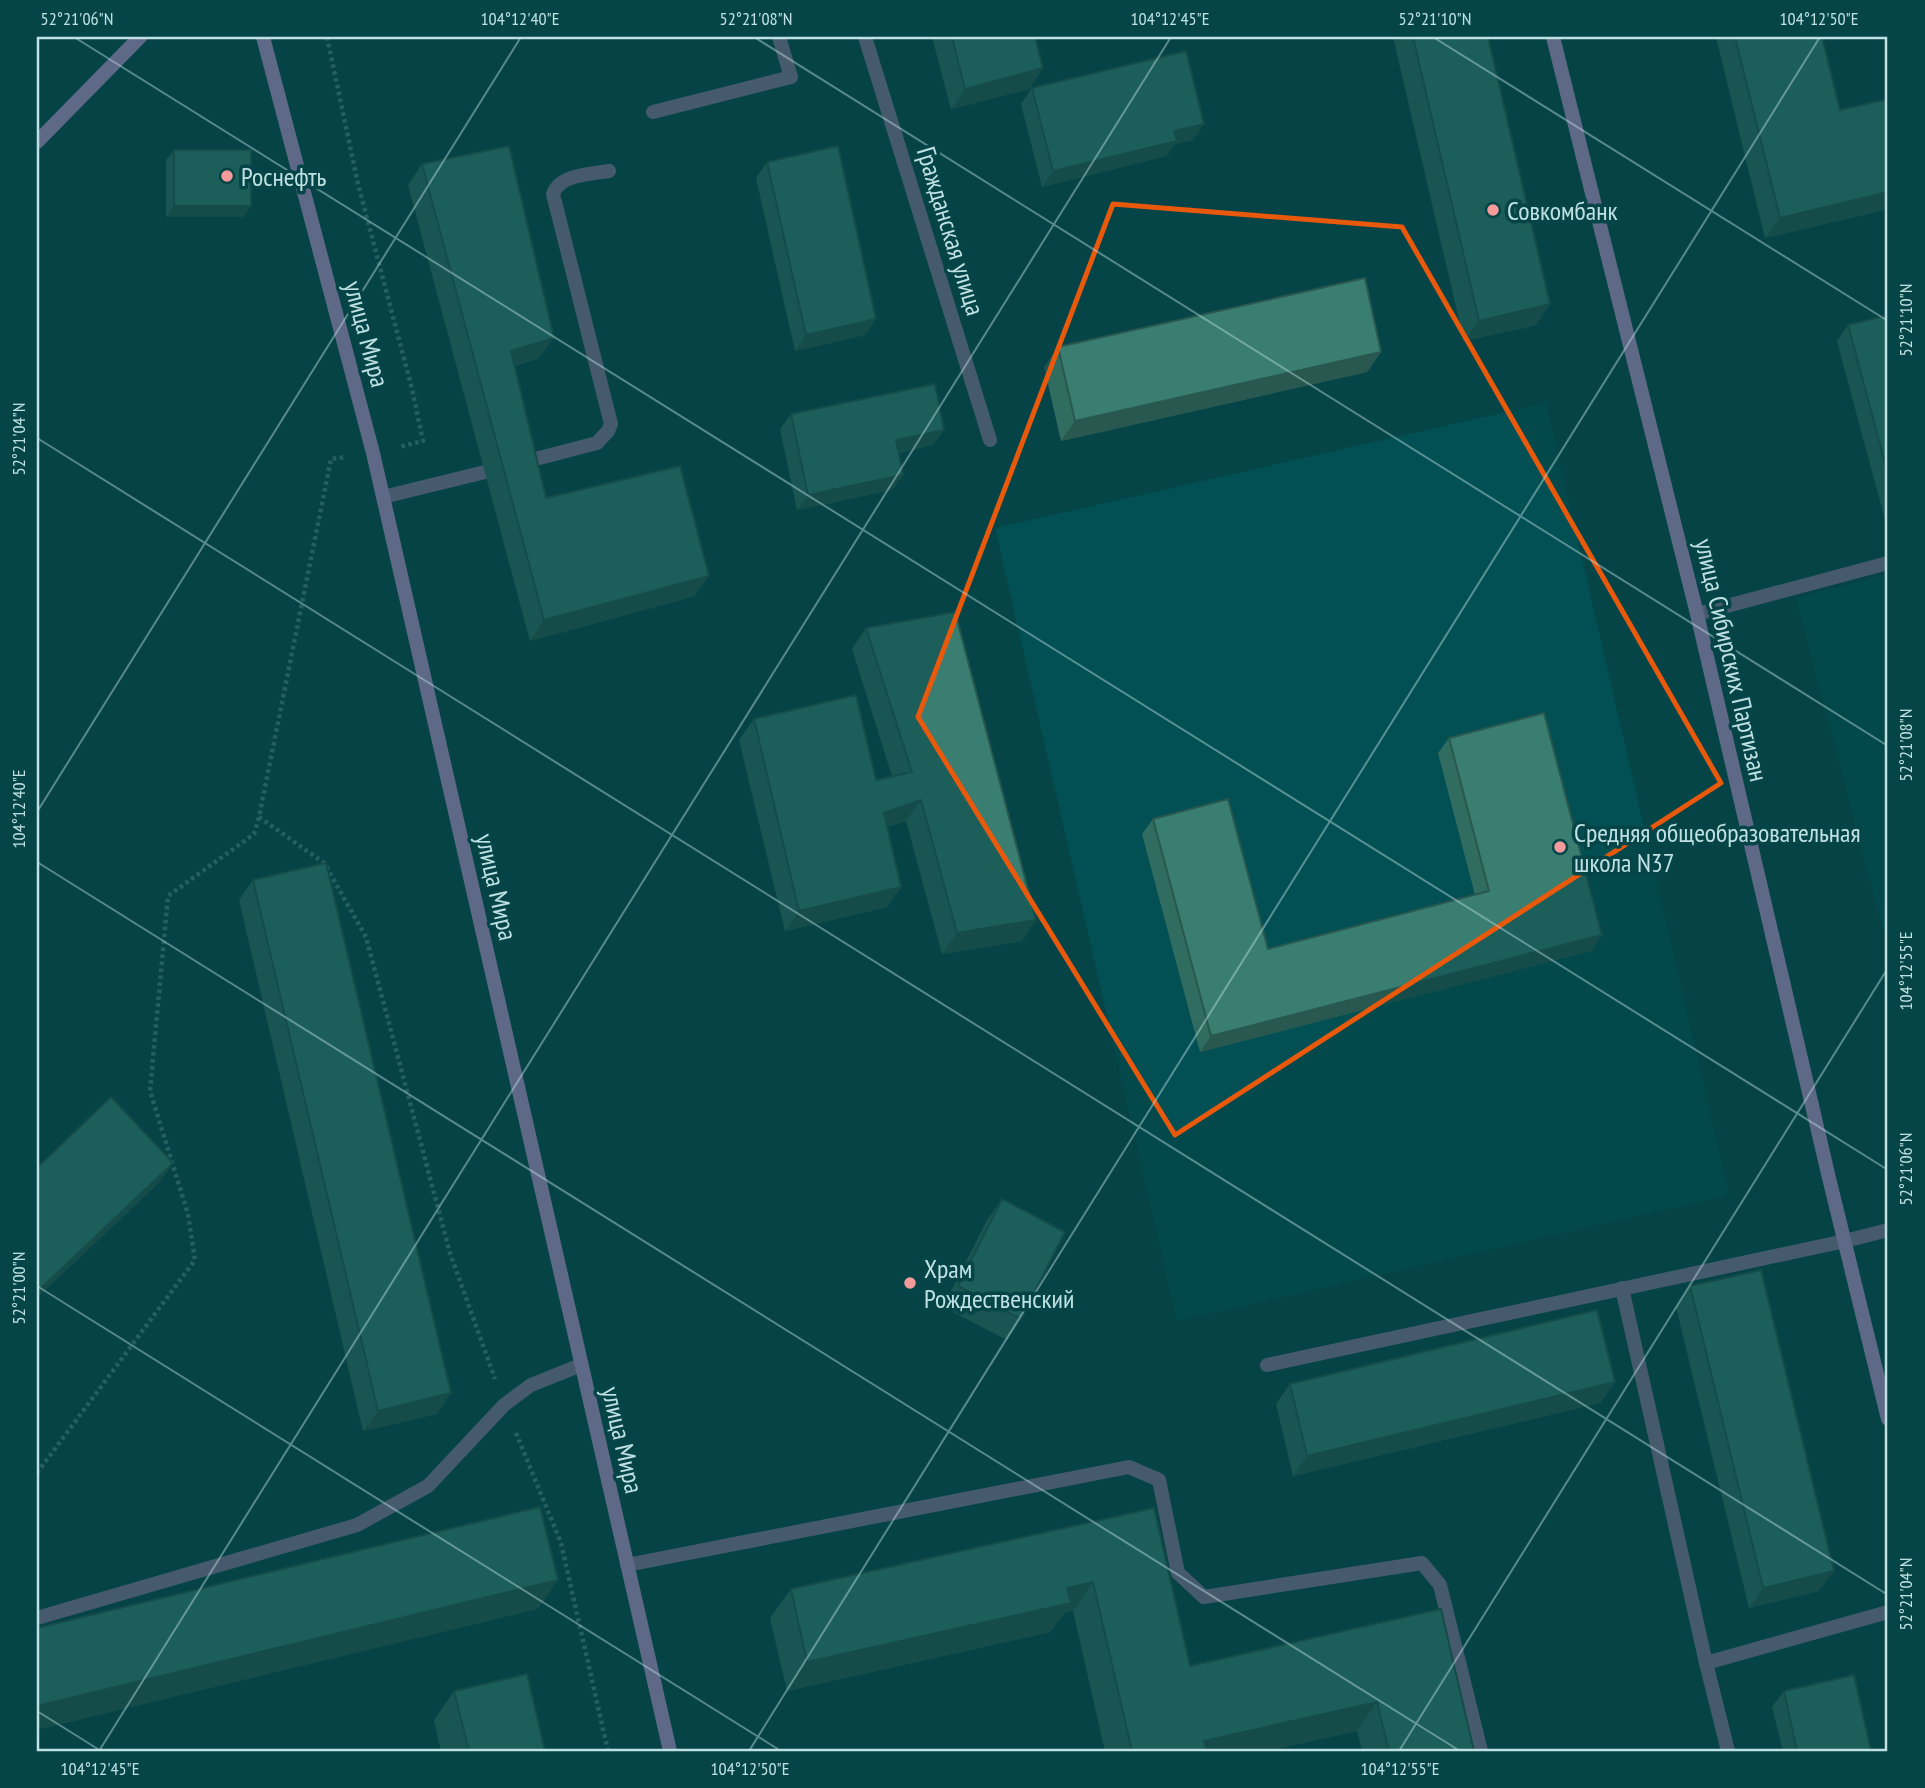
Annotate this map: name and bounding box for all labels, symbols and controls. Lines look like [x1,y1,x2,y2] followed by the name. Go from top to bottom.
[41,7,113,30] text: 52°21'06"N
[481,7,559,30] text: 104°12'40"E
[720,7,792,30] text: 52°21'08"N
[1131,7,1209,30] text: 104°12'45"E
[1399,7,1471,30] text: 52°21'10"N
[1780,7,1858,30] text: 104°12'50"E
[910,143,992,319] street label: Гражданская улица
[241,160,327,193] place label: Роснефть
[219,168,235,184] marker: Роснефть
[1507,194,1618,227] place label: Совкомбанк
[1485,202,1501,218] marker: Совкомбанк
[337,277,397,391] street label: улица Мира
[1894,284,1917,356] text: 52°21'10"N
[7,403,30,475] text: 52°21'04"N
[1688,535,1776,785] street label: улица Сибирских Партизан
[1894,709,1917,781] text: 52°21'08"N
[7,770,30,848] text: 104°12'40"E
[1574,816,1861,879] place label: Средняя общеобразовательная школа N37
[469,830,525,944] street label: улица Мира
[1552,839,1568,855] marker: Средняя общеобразовательная школа N37
[1894,932,1917,1010] text: 104°12'55"E
[1894,1133,1917,1205] text: 52°21'06"N
[7,1252,30,1324] text: 52°21'00"N
[924,1252,1074,1315] place label: Храм Рождественский
[902,1275,918,1291] marker: Храм Рождественский
[595,1383,651,1497] street label: улица Мира
[1894,1558,1917,1630] text: 52°21'04"N
[61,1757,139,1780] text: 104°12'45"E
[711,1757,789,1780] text: 104°12'50"E
[1361,1757,1439,1780] text: 104°12'55"E

